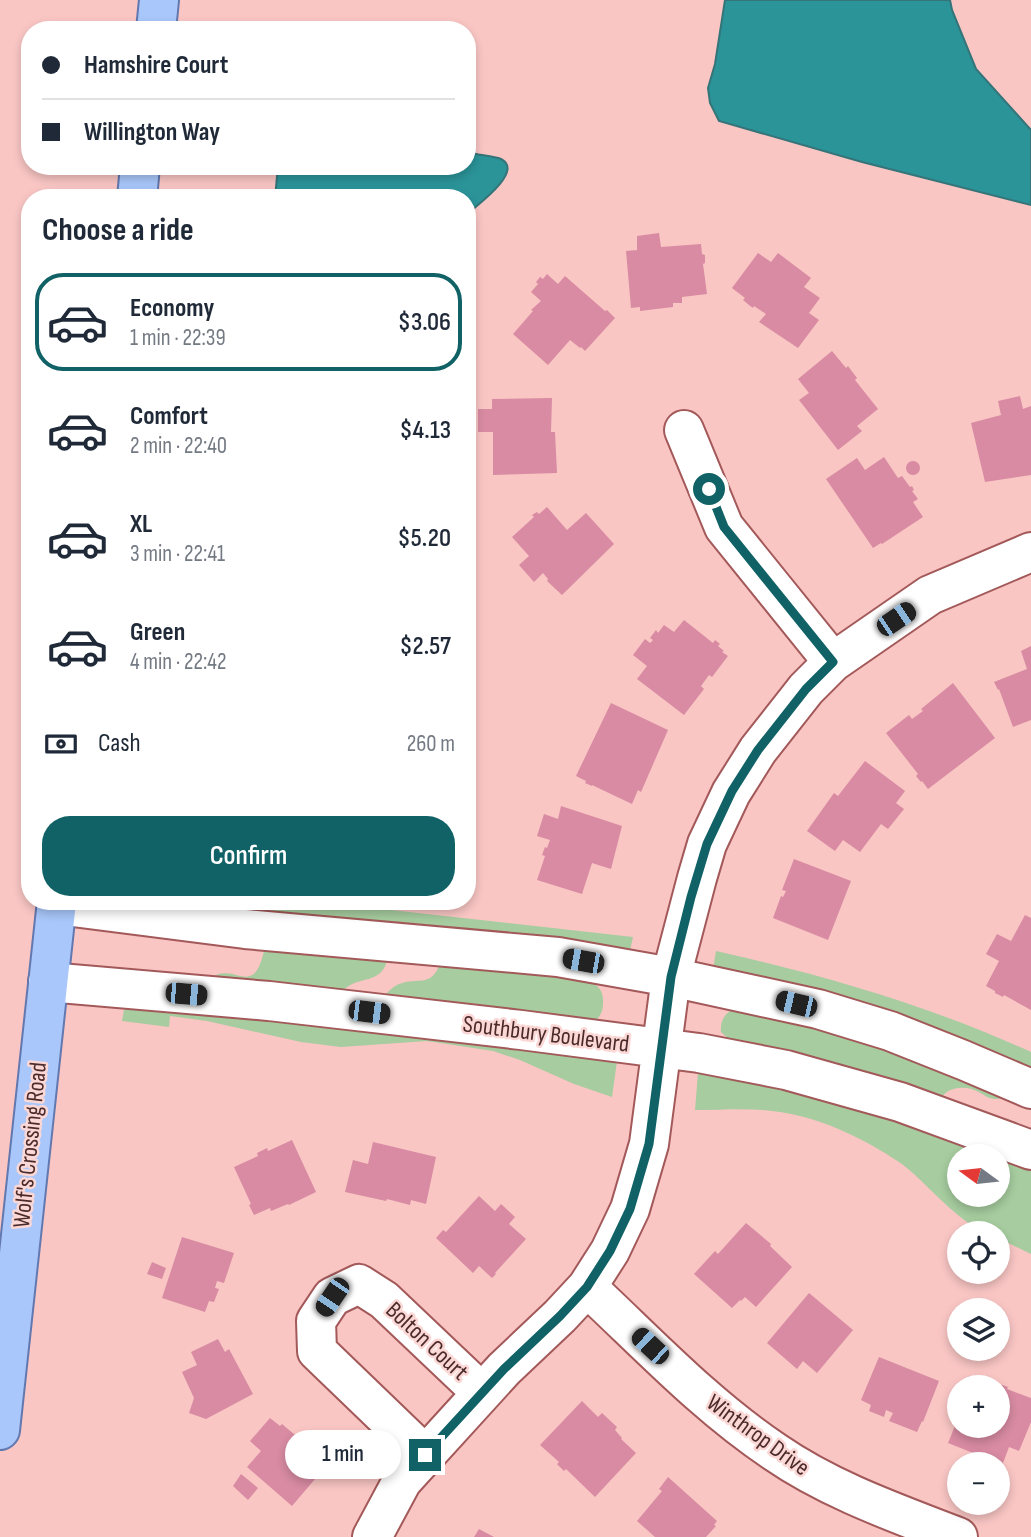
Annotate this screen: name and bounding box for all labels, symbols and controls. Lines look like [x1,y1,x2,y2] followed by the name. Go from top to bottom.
[84,50,228,81] text: Hamshire Court
[84,117,220,148] text: Willington Way
[42,211,194,250] text: Choose a ride
[46,291,109,354] icon: car
[130,293,214,324] text: Economy
[398,307,451,338] text: $3.06
[130,324,226,352] text: 1 min · 22:39
[46,399,109,462] icon: car
[130,401,208,432] text: Comfort
[399,415,451,446] text: $4.13
[130,432,227,460] text: 2 min · 22:40
[693,473,725,505] route start
[46,507,109,570] icon: car
[130,509,152,540] text: XL
[398,523,451,554] text: $5.20
[130,540,225,568] text: 3 min · 22:41
[873,599,920,639] car
[46,615,109,678] icon: car
[130,617,185,648] text: Green
[399,631,451,662] text: $2.57
[130,648,227,676] text: 4 min · 22:42
[42,725,80,763] icon: cash
[98,728,141,759] text: Cash
[407,730,455,758] text: 260 m
[42,816,455,896] button: Confirm
[561,947,606,975] car
[165,982,208,1006] car
[774,989,819,1019] car
[347,999,392,1025] car
[461,1009,631,1059] street label: Southbury Boulevard
[7,1061,53,1229] street label: Wolf's Crossing Road
[947,1144,1010,1208] north arrow
[947,1144,1010,1515] map controls
[947,1221,1010,1284] button: locate
[312,1274,353,1320] car
[380,1296,474,1386] street label: Bolton Court
[947,1298,1010,1361] button: layers
[628,1324,673,1368] car
[947,1375,1010,1438] button: +
[701,1388,815,1482] street label: Winthrop Drive
[285,1430,400,1480] callout: 1 min
[409,1439,441,1471] route end
[322,1440,364,1468] text: 1 min
[947,1452,1010,1515] button: −

